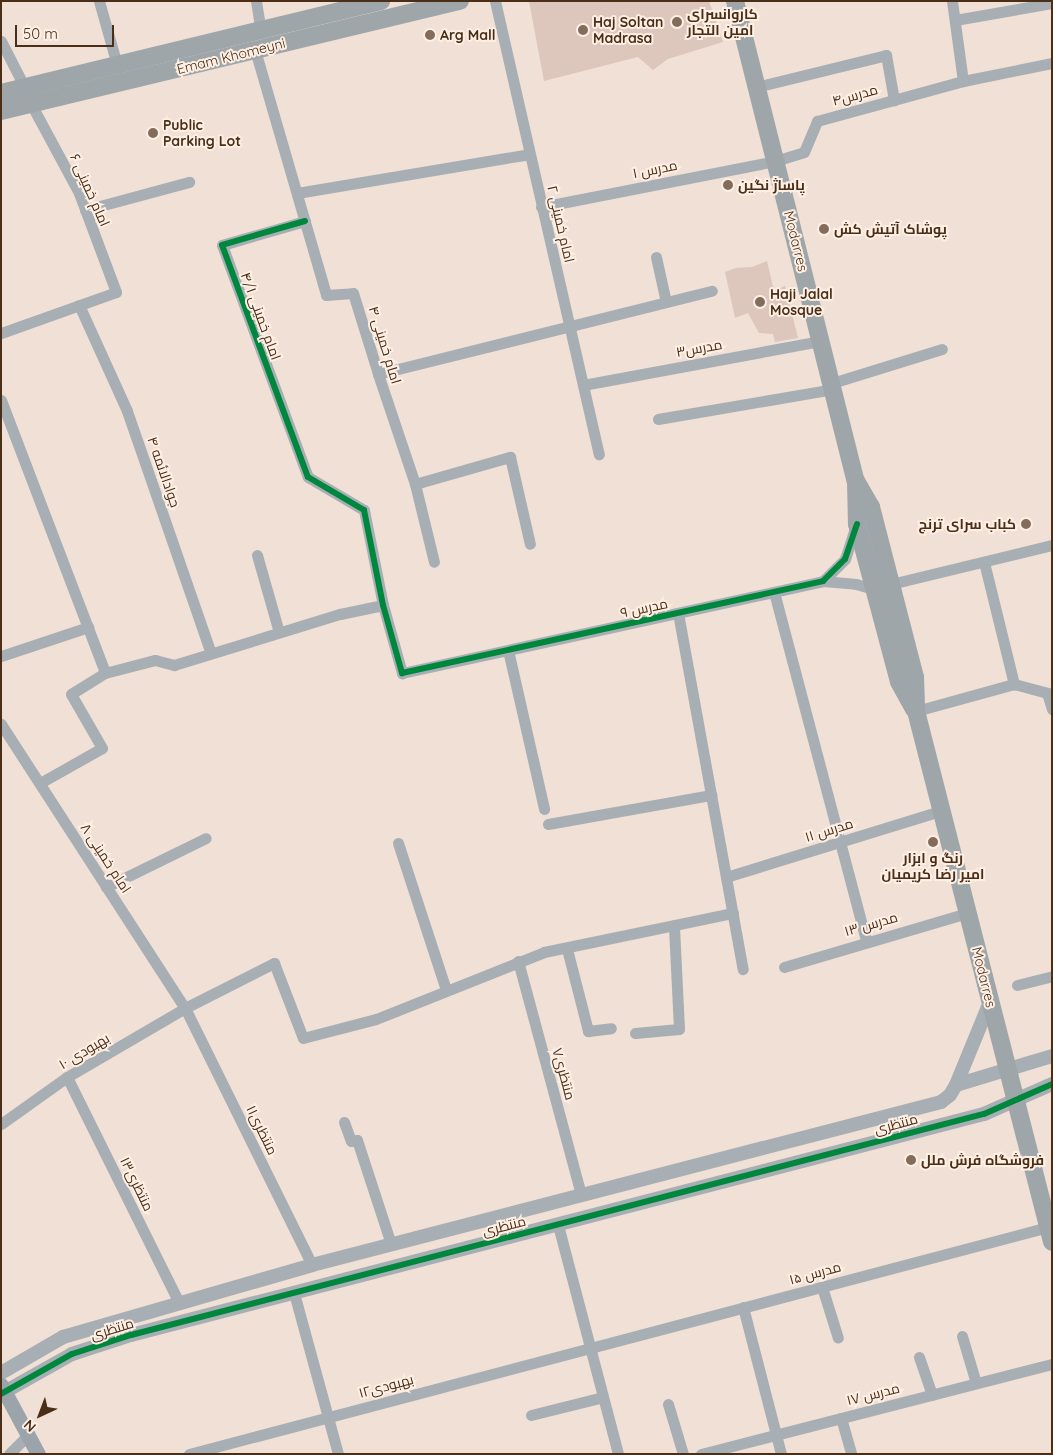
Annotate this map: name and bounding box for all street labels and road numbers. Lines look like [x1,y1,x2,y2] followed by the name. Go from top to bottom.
[175,34,287,78] street label: Emam Khomeyni
[830,81,880,109] street label: مدرس۴
[67,151,113,229] street label: امام خمینی ۶
[631,156,679,182] street label: مدرس ۱
[544,184,578,264] street label: امام خمینی ۲
[780,209,812,273] street label: Modarres
[237,270,285,362] street label: امام خمینی ۴/۱
[365,304,405,386] street label: امام خمینی ۴
[675,336,723,360] street label: مدرس۳
[144,434,184,510] street label: جوادالائمه ۴
[619,595,669,621] street label: مدرس ۹
[803,815,855,845] street label: مدرس ۱۱
[77,820,135,896] street label: امام خمینی ۸
[842,908,900,940] street label: مدرس ۱۳
[968,945,1000,1009] street label: Modarres
[56,1029,112,1073] street label: بهبودی ۱۰
[549,1046,579,1102] street label: منتظری۷
[243,1102,281,1158] street label: منتظری۱۱
[872,1110,920,1138] street label: منتظری
[117,1154,157,1214] street label: منتظری۱۳
[480,1212,528,1240] street label: منتظری
[787,1258,843,1288] street label: مدرس ۱۵
[88,1314,136,1344] street label: منتظری
[357,1371,415,1401] street label: بهبودی۱۲
[845,1379,901,1409] street label: مدرس ۱۷

